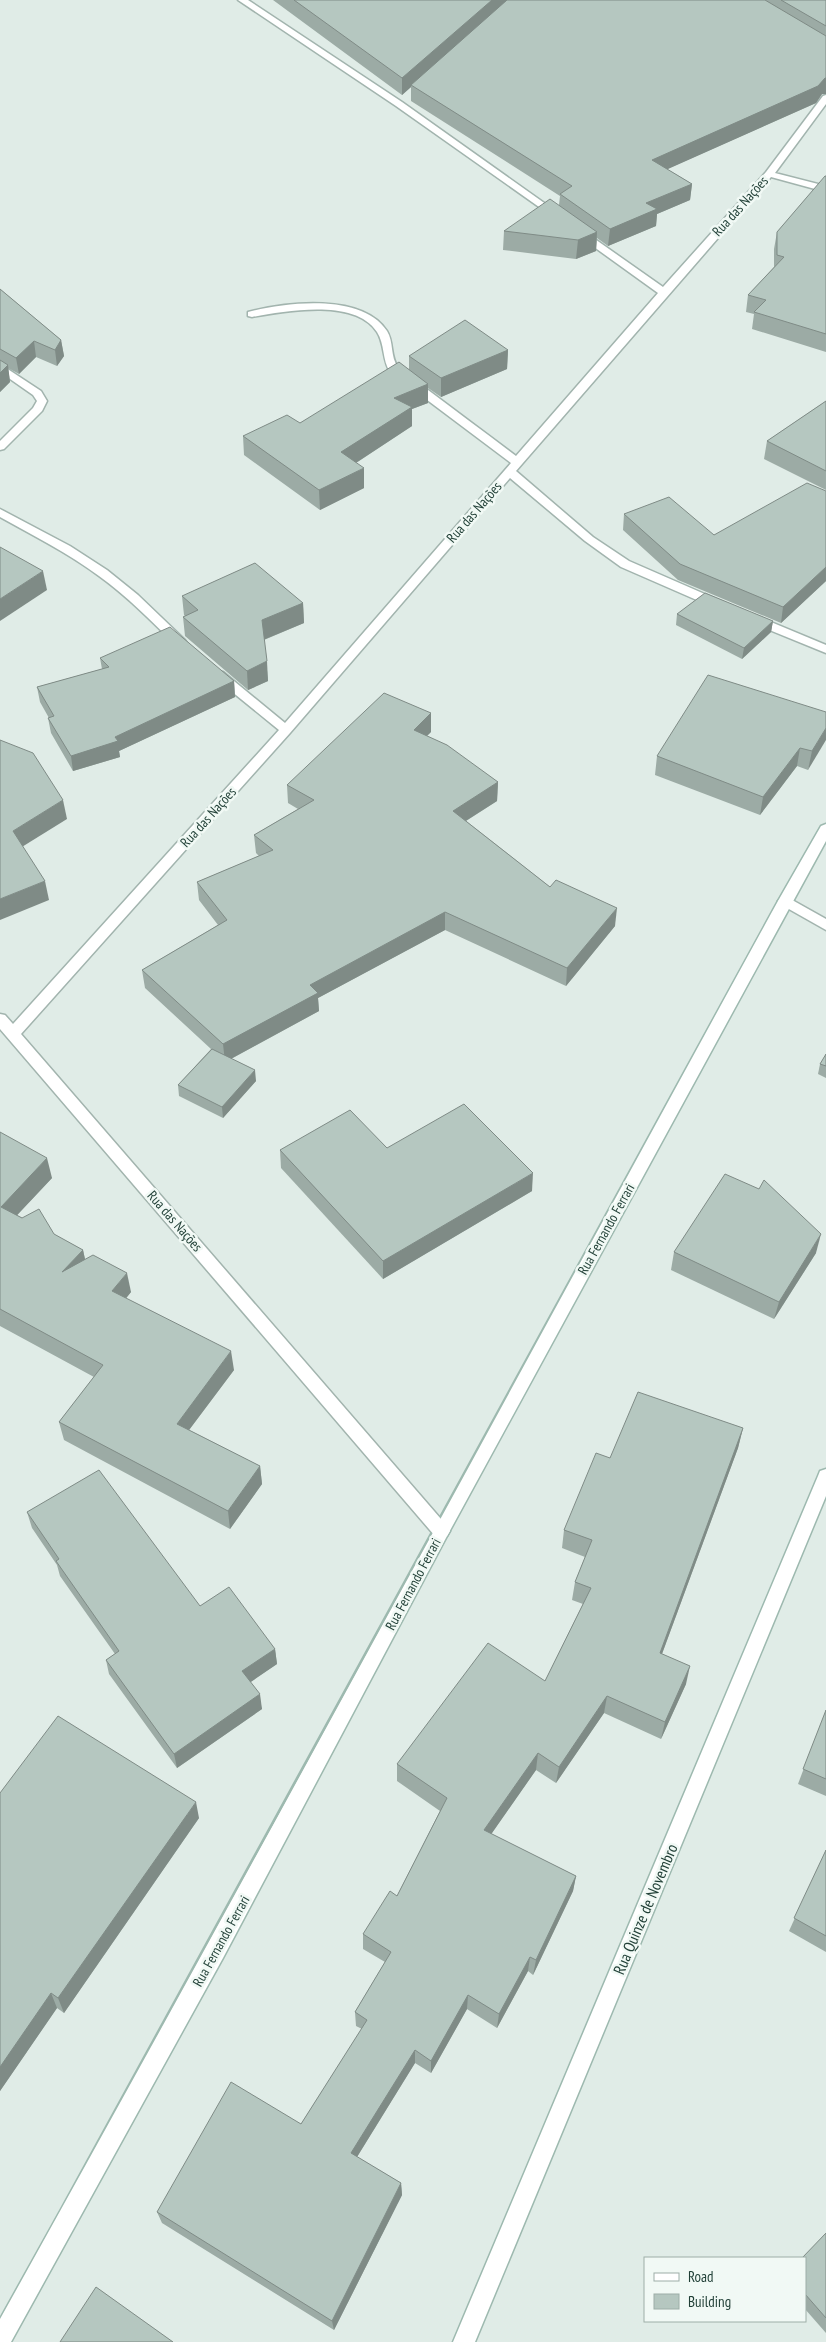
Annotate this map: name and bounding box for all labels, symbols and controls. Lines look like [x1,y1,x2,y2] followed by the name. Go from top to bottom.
[708,172,772,240] street label: Rua das Nações
[443,478,506,546] street label: Rua das Nações
[176,783,240,851] street label: Rua das Nações
[574,1180,638,1278] street label: Rua Fernando Ferrari
[144,1187,207,1255] street label: Rua das Nações
[381,1535,445,1633] street label: Rua Fernando Ferrari
[608,1841,682,1977] street label: Rua Quinze de Novembro
[189,1892,253,1990] street label: Rua Fernando Ferrari
[644,2257,806,2322] legend
[688,2267,714,2286] text: Road
[688,2292,731,2311] text: Building

